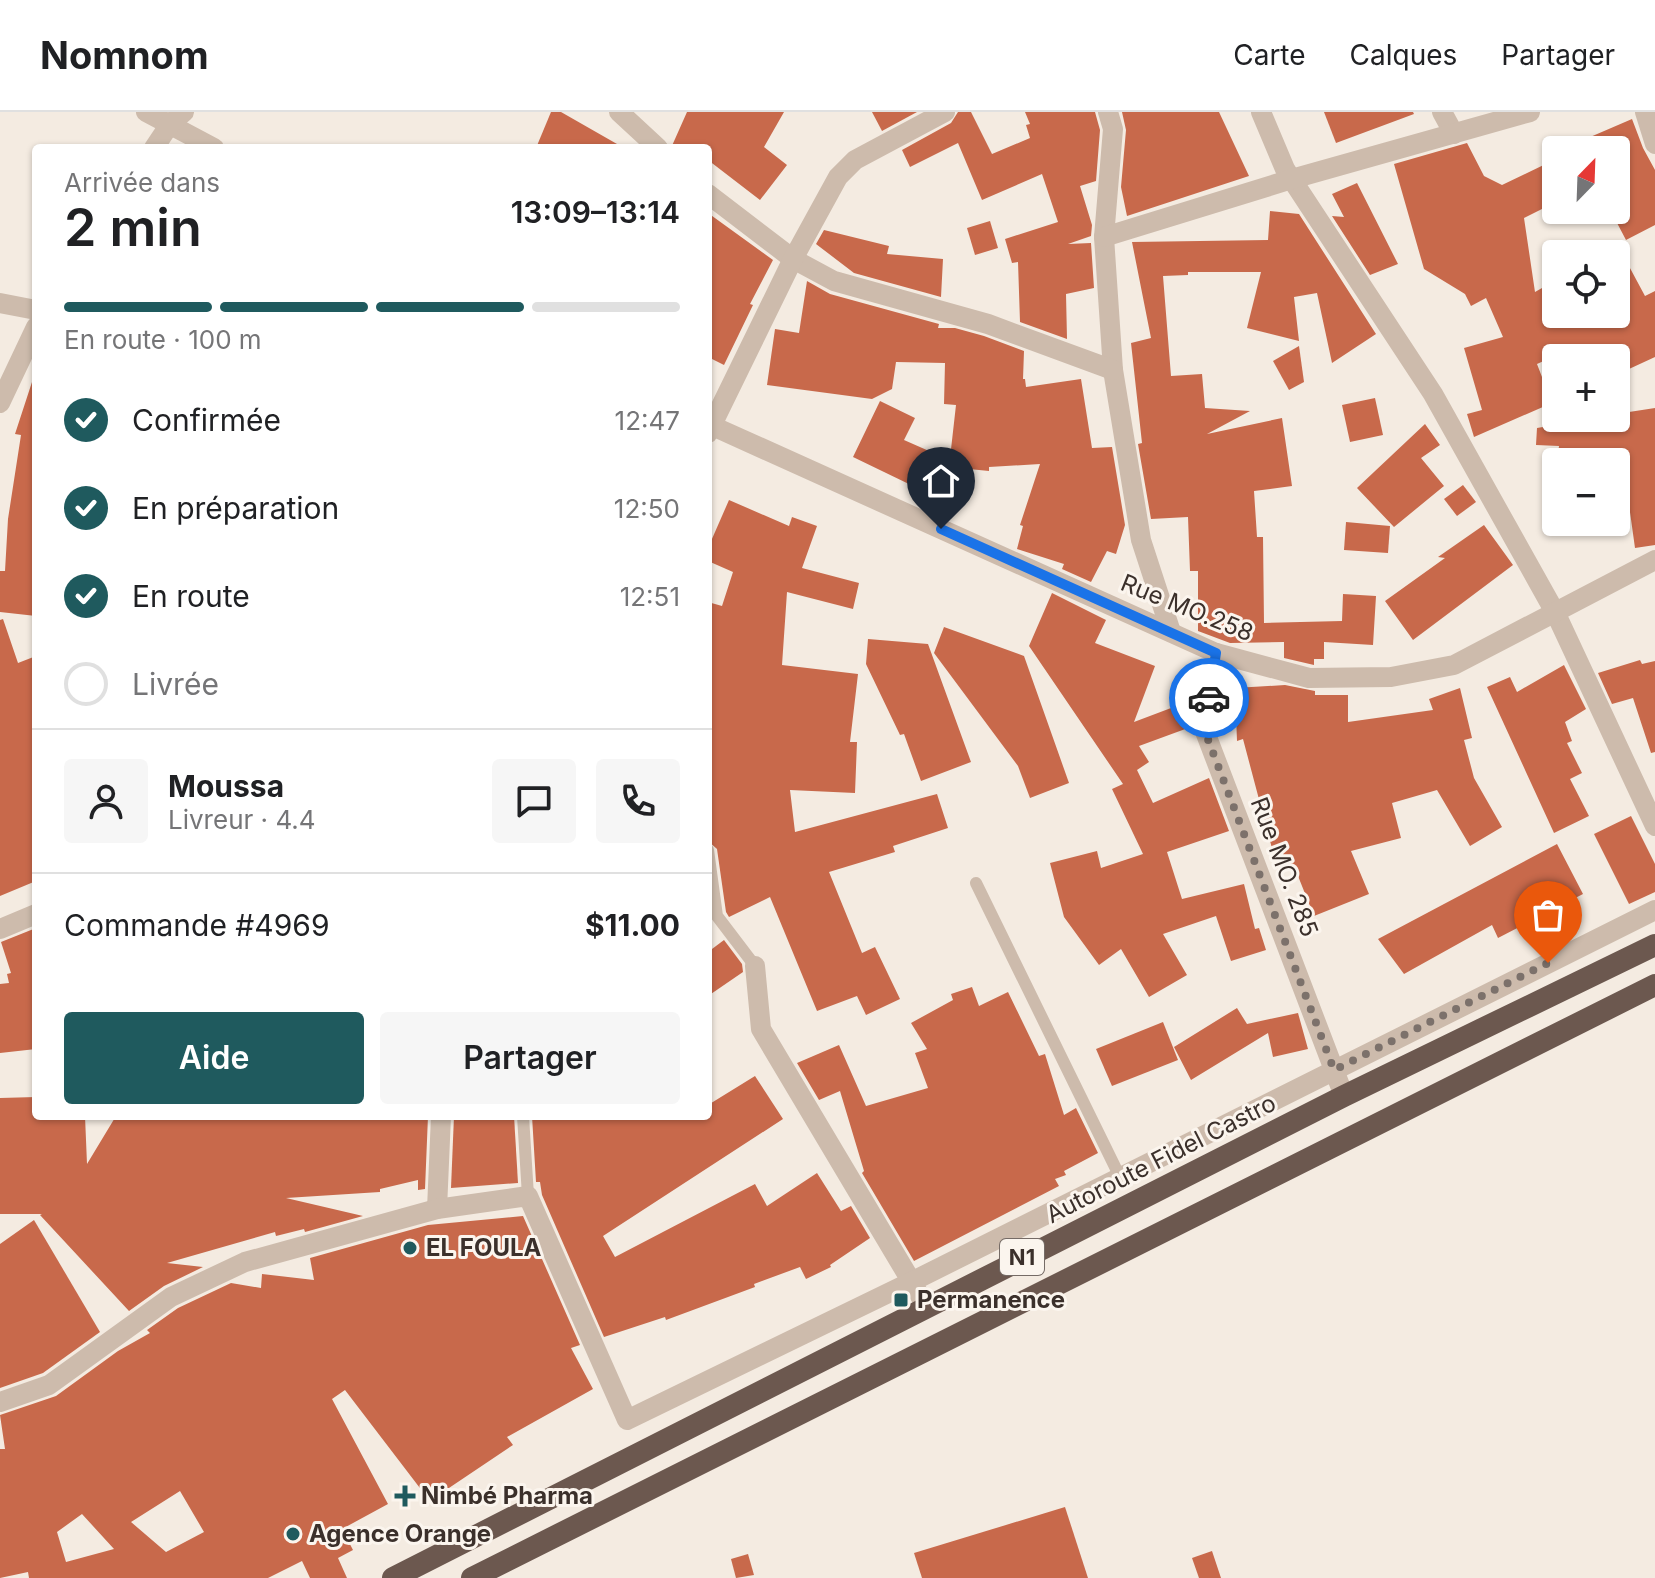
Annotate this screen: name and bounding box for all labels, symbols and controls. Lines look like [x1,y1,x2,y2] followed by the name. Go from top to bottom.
[40,32,209,78] text: Nomnom
[1233,38,1306,72] text: Carte
[1350,38,1457,72] text: Calques
[1501,38,1615,72] text: Partager
[1542,136,1630,224] north arrow
[1542,136,1630,536] map controls
[64,167,220,198] text: Arrivée dans
[511,194,680,230] text: 13:09–13:14
[64,196,202,259] text: 2 min
[1542,240,1630,328] button: locate
[64,324,262,355] text: En route · 100 m
[1542,344,1630,432] button: +
[64,398,108,442] icon: check
[132,402,281,438] text: Confirmée
[615,405,680,436] text: 12:47
[907,447,975,529] pin
[1542,448,1630,536] button: −
[919,459,963,503] icon: home
[64,486,108,530] icon: check
[132,490,339,526] text: En préparation
[614,493,680,524] text: 12:50
[1117,568,1258,647] street label: Rue MO.258
[64,574,108,618] icon: check
[132,578,250,614] text: En route
[620,581,680,612] text: 12:51
[1169,658,1249,738] courier
[132,666,219,702] text: Livrée
[1187,676,1231,720] icon: car
[64,759,148,843] button: person
[492,759,576,843] button: chat
[596,759,680,843] button: phone
[168,768,284,804] text: Moussa
[1245,793,1324,941] street label: Rue MO. 285
[168,804,316,835] text: Livreur · 4.4
[1514,881,1582,963] pin
[1526,893,1570,937] icon: bag
[64,907,330,943] text: Commande #4969
[585,907,680,943] text: $11.00
[64,1012,364,1104] button: Aide
[380,1012,680,1104] button: Partager
[1041,1088,1281,1229] street label: Autoroute Fidel Castro
[426,1233,542,1262] place label: EL FOULA
[401,1239,419,1257] marker: EL FOULA
[1000,1239,1044,1275] road number: N1
[917,1285,1065,1314] place label: Permanence
[892,1291,910,1309] marker: Permanence
[421,1481,593,1510] place label: Nimbé Pharma
[396,1487,414,1505] marker: Nimbé Pharma
[309,1519,491,1548] place label: Agence Orange
[284,1525,302,1543] marker: Agence Orange

